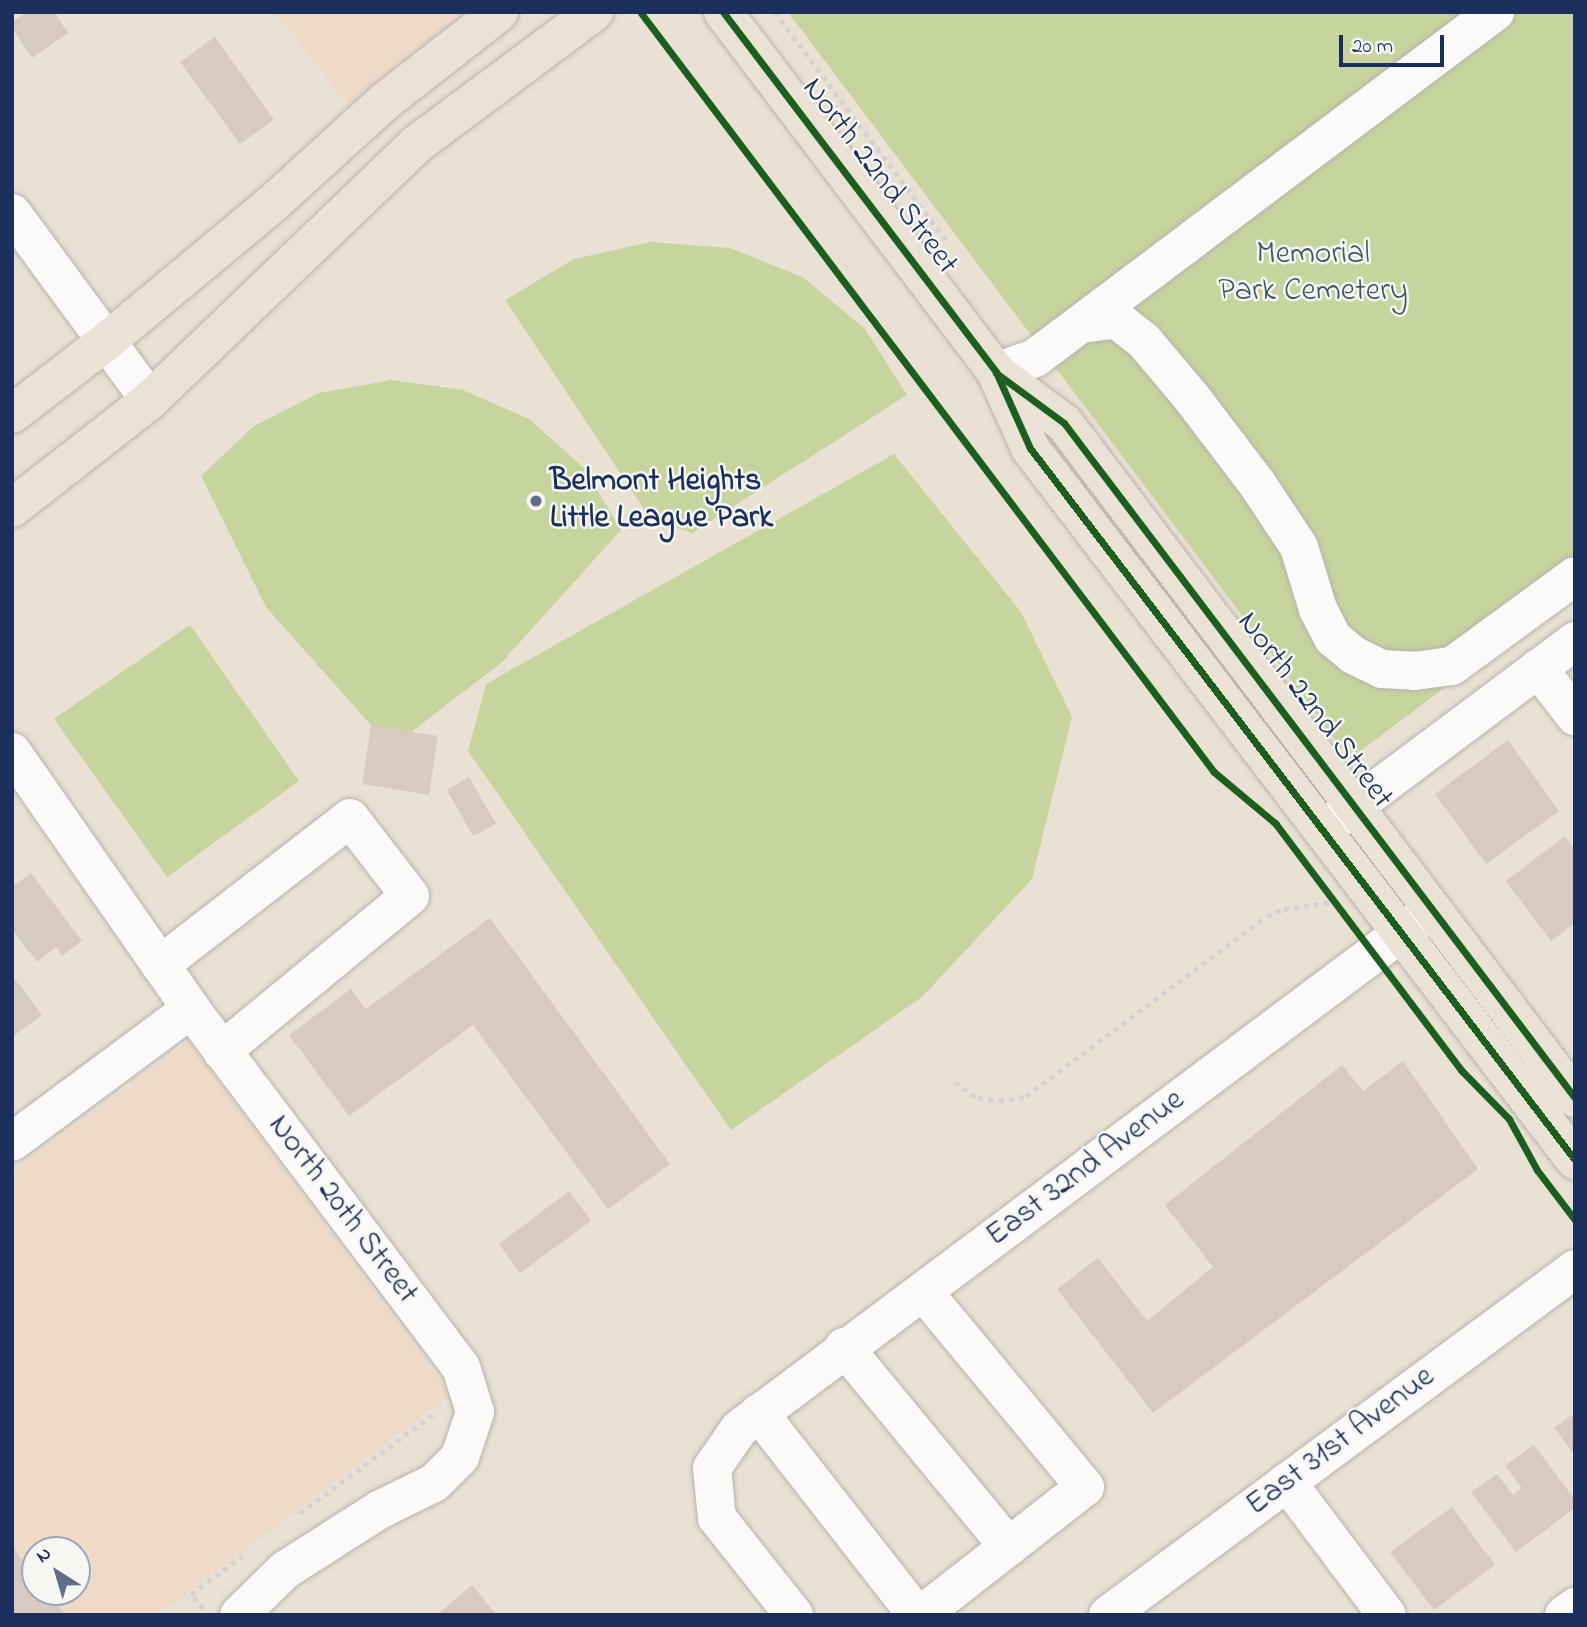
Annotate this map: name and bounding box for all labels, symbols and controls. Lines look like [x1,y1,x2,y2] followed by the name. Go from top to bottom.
[1342,21,1447,65] scale bar
[1352,32,1393,62] text: 20 m
[793,71,965,283] street label: North 22nd Street
[1218,237,1408,312] park label: Memorial Park Cemetery
[550,464,773,539] place label: Belmont Heights Little League Park
[528,493,544,509] marker: Belmont Heights Little League Park
[1228,605,1400,817] street label: North 22nd Street
[979,1082,1193,1256] street label: East 32nd Avenue
[259,1108,425,1312] street label: North 20th Street
[1239,1359,1443,1525] street label: East 31st Avenue
[21,1536,91,1606] north arrow
[31,1541,58,1570] text: N

